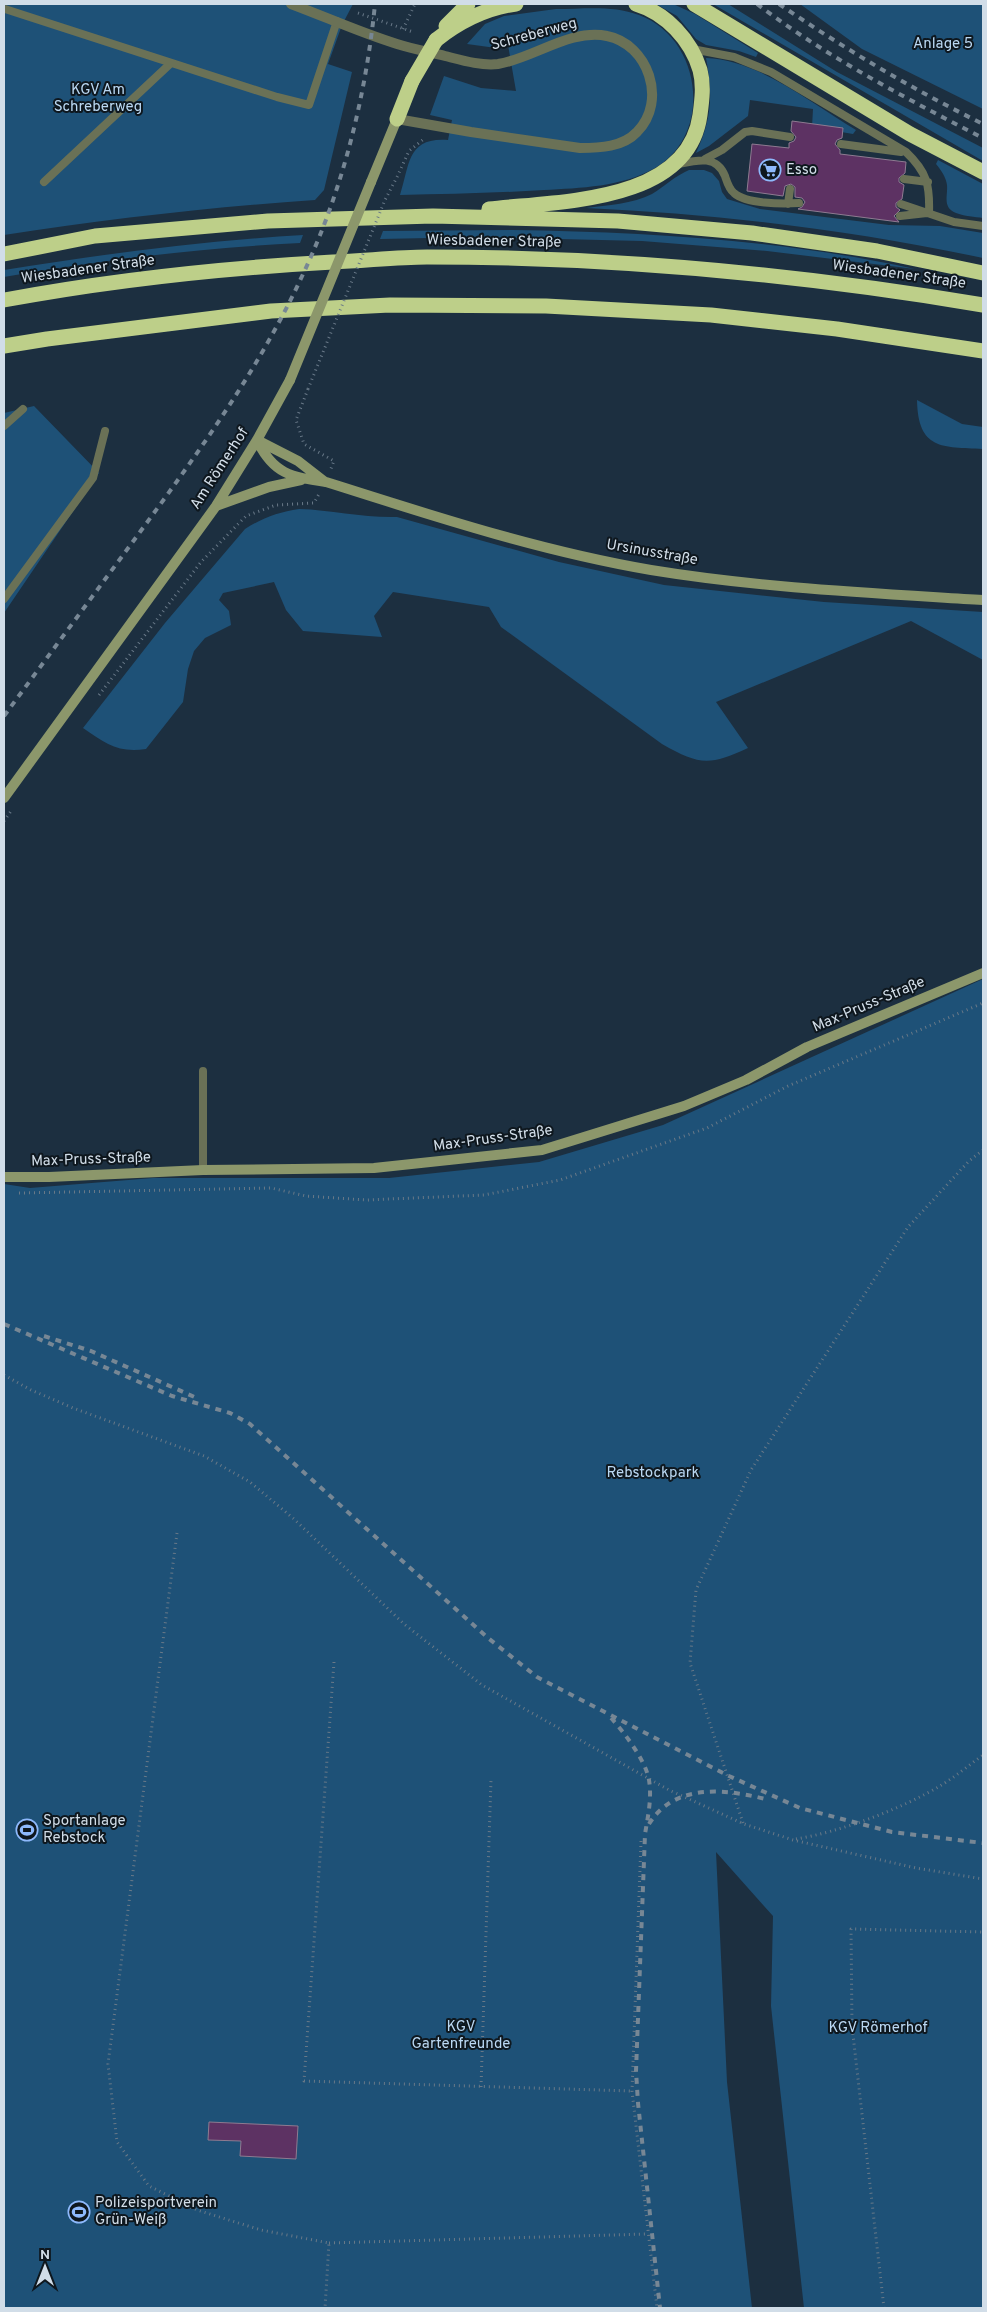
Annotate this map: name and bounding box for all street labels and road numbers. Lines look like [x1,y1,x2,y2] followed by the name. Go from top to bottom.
[489,14,579,56] street label: Schreberweg
[426,231,562,253] street label: Wiesbadener Straße
[20,251,156,289] street label: Wiesbadener Straße
[831,256,967,294] street label: Wiesbadener Straße
[187,425,253,513] street label: Am Römerhof
[605,536,699,570] street label: Ursinusstraße
[810,973,928,1037] street label: Max-Pruss-Straße
[432,1121,554,1157] street label: Max-Pruss-Straße
[31,1148,151,1172] street label: Max-Pruss-Straße

